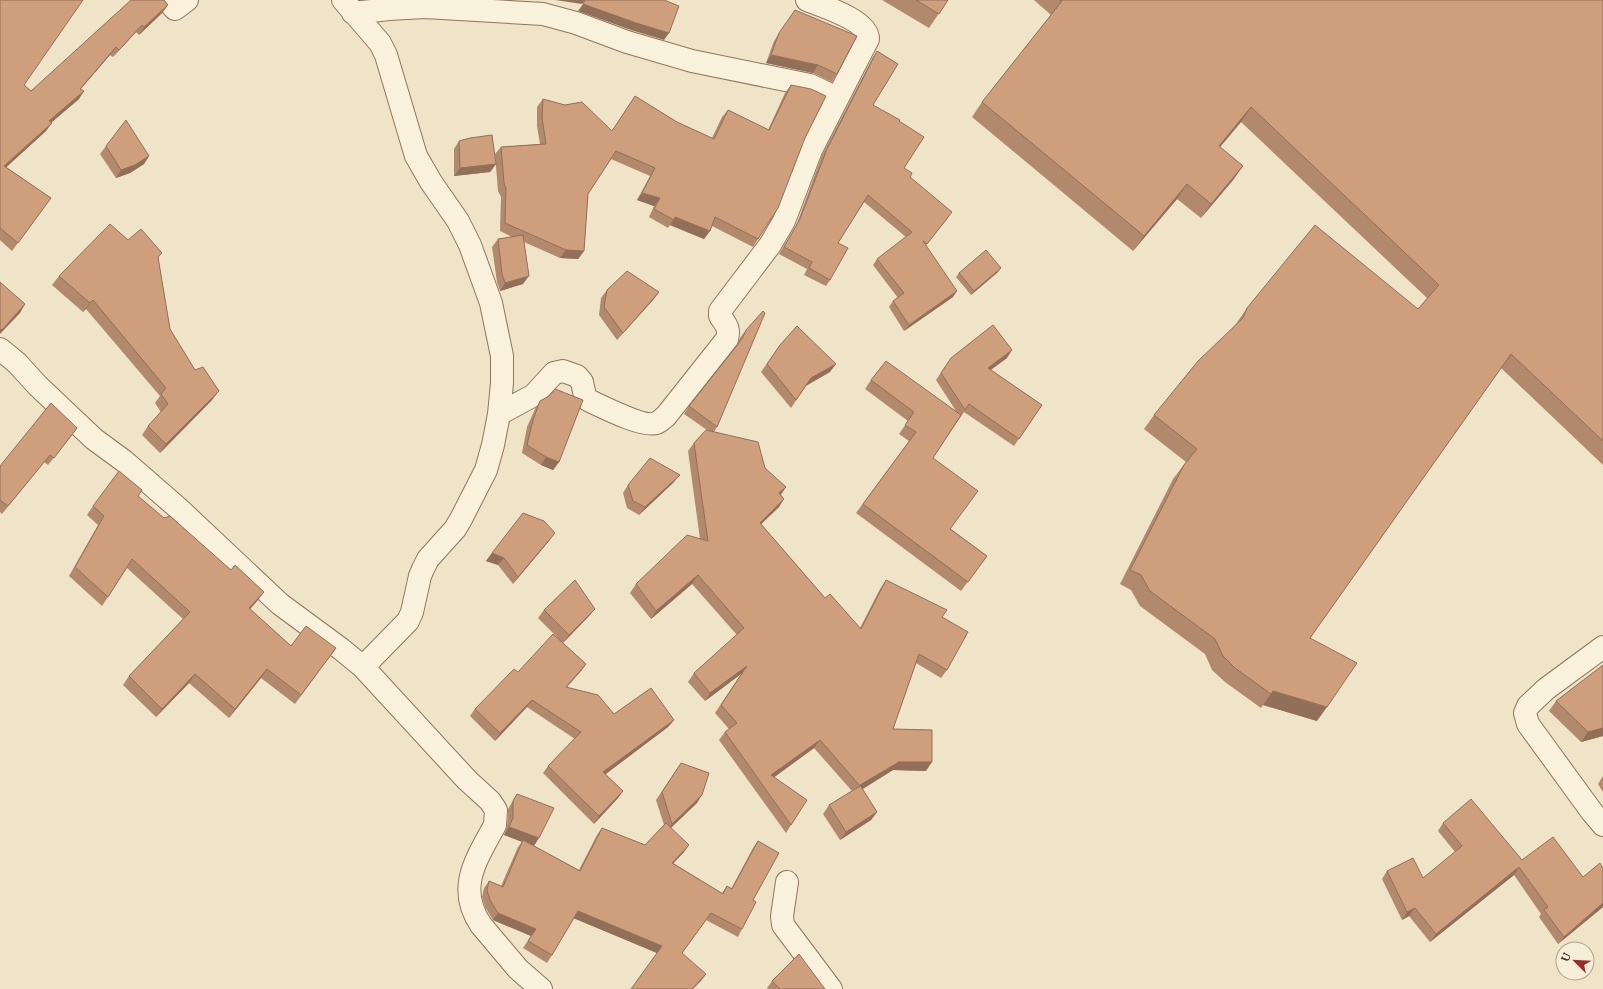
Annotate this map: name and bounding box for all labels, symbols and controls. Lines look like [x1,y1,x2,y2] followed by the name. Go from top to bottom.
[1555,941,1595,981] north arrow
[1558,950,1574,964] text: U

